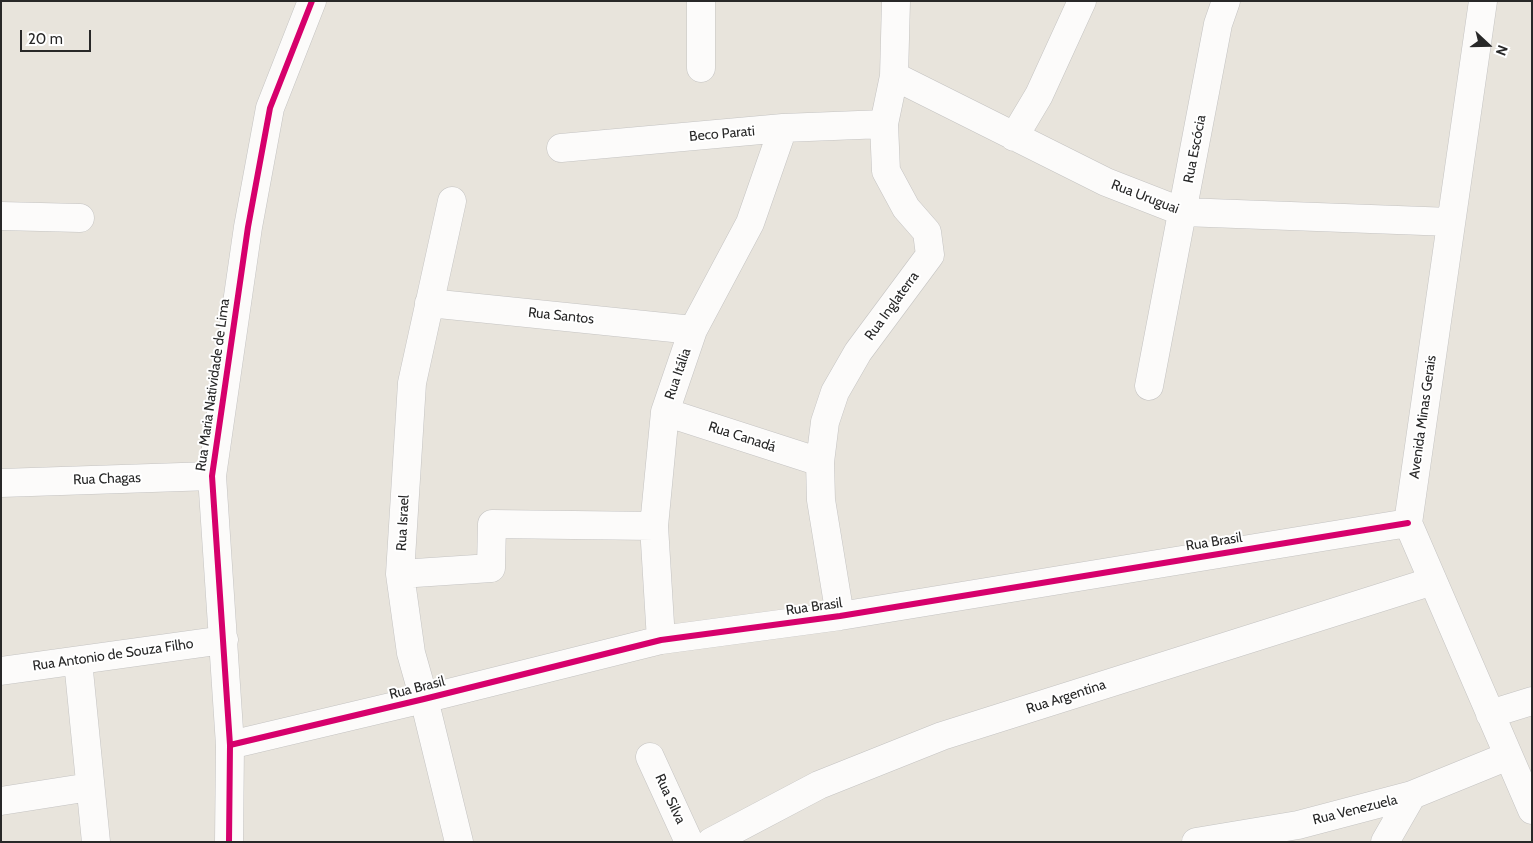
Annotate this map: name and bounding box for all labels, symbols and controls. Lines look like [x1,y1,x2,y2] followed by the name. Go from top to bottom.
[22,20,94,52] scale bar
[1463,20,1513,70] north arrow
[28,30,63,48] text: 20 m
[1492,43,1512,58] text: N
[1180,114,1210,184] street label: Rua Escócia
[689,123,755,145] street label: Beco Parati
[1109,176,1181,218] street label: Rua Uruguai
[861,268,923,344] street label: Rua Inglaterra
[193,298,233,472] street label: Rua Maria Natividade de Lima
[527,304,595,328] street label: Rua Santos
[661,346,695,402] street label: Rua Itália
[1406,354,1440,480] street label: Avenida Minas Gerais
[706,418,778,456] street label: Rua Canadá
[73,469,141,489] street label: Rua Chagas
[393,494,413,552] street label: Rua Israel
[1185,529,1243,555] street label: Rua Brasil
[785,595,843,619] street label: Rua Brasil
[31,635,195,675] street label: Rua Antonio de Souza Filho
[387,673,447,703] street label: Rua Brasil
[1024,676,1108,718] street label: Rua Argentina
[651,771,689,827] street label: Rua Silva
[1311,791,1399,829] street label: Rua Venezuela

